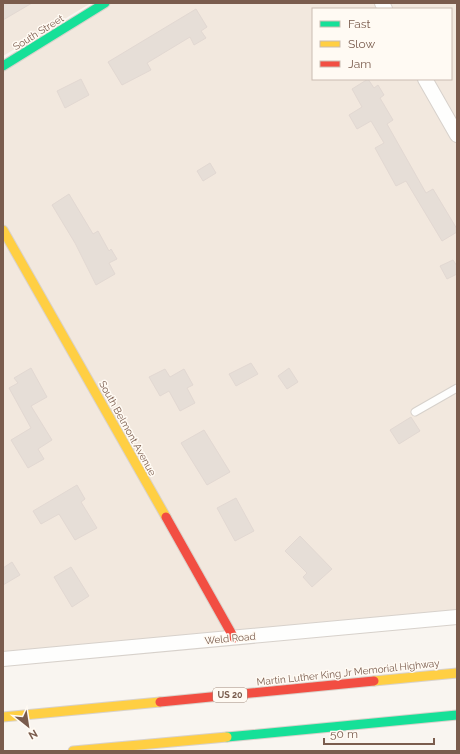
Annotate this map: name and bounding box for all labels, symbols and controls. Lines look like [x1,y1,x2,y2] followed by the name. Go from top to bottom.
[312,8,452,80] legend
[11,12,66,52] street label: South Street
[348,17,371,31] text: Fast
[348,37,375,51] text: Slow
[348,57,371,71] text: Jam
[97,379,158,478] street label: South Belmont Avenue
[204,631,256,646] street label: Weld Road
[256,657,441,688] street label: Martin Luther King Jr Memorial Highway
[213,688,247,702] road number: US 20
[8,706,48,746] north arrow
[324,720,434,746] scale bar
[26,726,40,742] text: N
[330,727,358,741] text: 50 m

